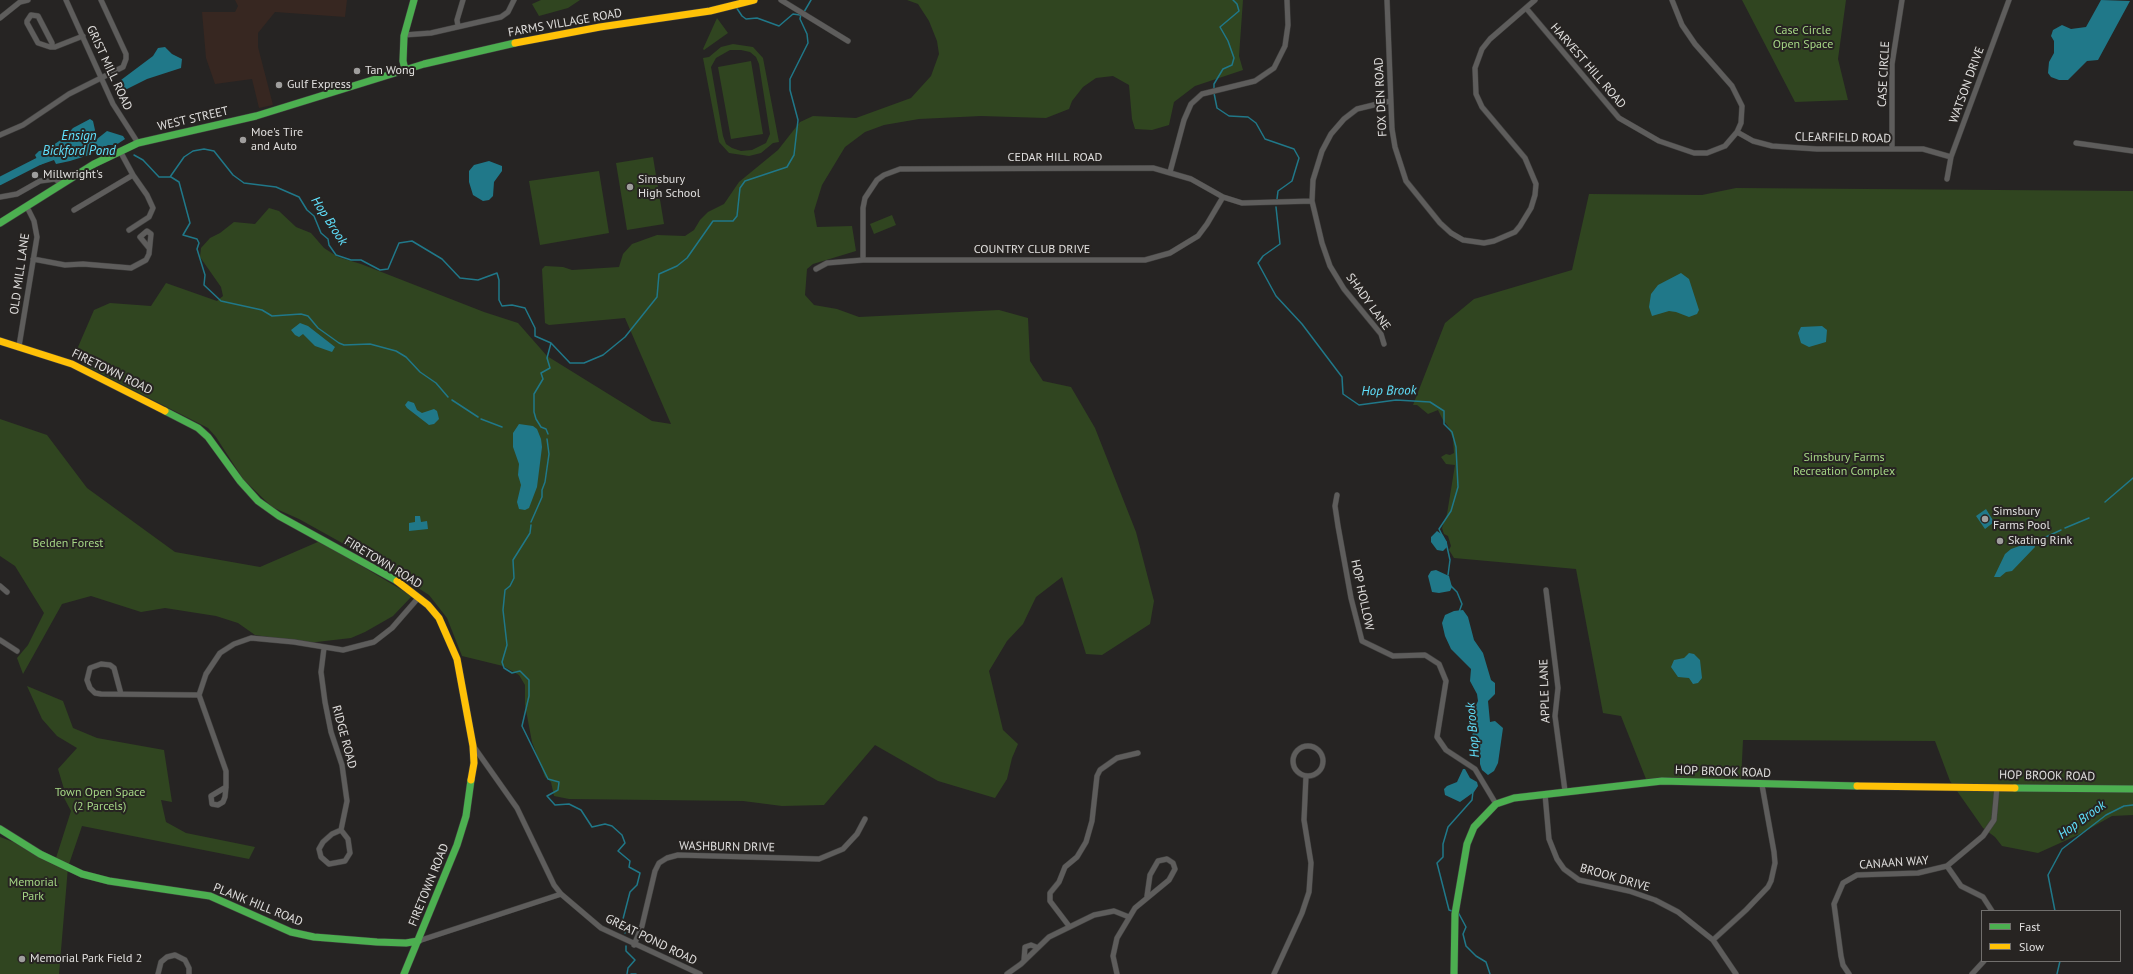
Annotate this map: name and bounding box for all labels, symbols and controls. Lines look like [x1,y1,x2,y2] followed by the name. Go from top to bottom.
[507,6,623,40] street label: FARMS VILLAGE ROAD
[1547,21,1629,111] street label: HARVEST HILL ROAD
[83,23,135,113] street label: GRIST MILL ROAD
[1773,24,1833,52] park label: Case Circle Open Space
[1875,41,1893,107] street label: CASE CIRCLE
[1947,45,1987,125] street label: WATSON DRIVE
[1372,57,1390,137] street label: FOX DEN ROAD
[365,64,415,78] place label: Tan Wong
[352,66,362,76] marker: Tan Wong
[287,78,351,92] place label: Gulf Express
[274,80,284,90] marker: Gulf Express
[156,104,230,134] street label: WEST STREET
[251,126,303,154] place label: Moe's Tire and Auto
[42,128,116,159] water label: Ensign Bickford Pond
[1795,130,1891,146] street label: CLEARFIELD ROAD
[238,135,248,145] marker: Moe's Tire and Auto
[1008,151,1102,165] street label: CEDAR HILL ROAD
[43,168,103,182] place label: Millwright's
[30,170,40,180] marker: Millwright's
[638,173,700,201] place label: Simsbury High School
[625,182,635,192] marker: Simsbury High School
[307,194,351,248] water label: Hop Brook
[7,232,33,316] street label: OLD MILL LANE
[974,243,1090,257] street label: COUNTRY CLUB DRIVE
[1343,271,1393,333] street label: SHADY LANE
[69,346,155,398] street label: FIRETOWN ROAD
[1361,383,1417,399] water label: Hop Brook
[1793,451,1895,479] park label: Simsbury Farms Recreation Complex
[1993,505,2050,533] place label: Simsbury Farms Pool
[1980,514,1990,524] marker: Simsbury Farms Pool
[342,534,424,592] street label: FIRETOWN ROAD
[2008,534,2072,548] place label: Skating Rink
[1995,536,2005,546] marker: Skating Rink
[33,537,103,551] park label: Belden Forest
[1347,558,1377,632] street label: HOP HOLLOW
[1537,659,1553,723] street label: APPLE LANE
[1463,702,1483,758] water label: Hop Brook
[329,704,359,770] street label: RIDGE ROAD
[1675,763,1771,781] street label: HOP BROOK ROAD
[1999,768,2095,784] street label: HOP BROOK ROAD
[55,786,145,814] park label: Town Open Space (2 Parcels)
[2055,797,2109,843] water label: Hop Brook
[679,839,775,855] street label: WASHBURN DRIVE
[406,842,452,928] street label: FIRETOWN ROAD
[1859,853,1929,873] street label: CANAAN WAY
[1578,861,1652,895] street label: BROOK DRIVE
[9,876,57,904] park label: Memorial Park
[211,881,305,929] street label: PLANK HILL ROAD
[1981,910,2121,962] legend
[603,912,699,968] street label: GREAT POND ROAD
[2019,919,2040,934] text: Fast
[2019,939,2044,954] text: Slow
[30,952,142,966] place label: Memorial Park Field 2
[17,954,27,964] marker: Memorial Park Field 2

